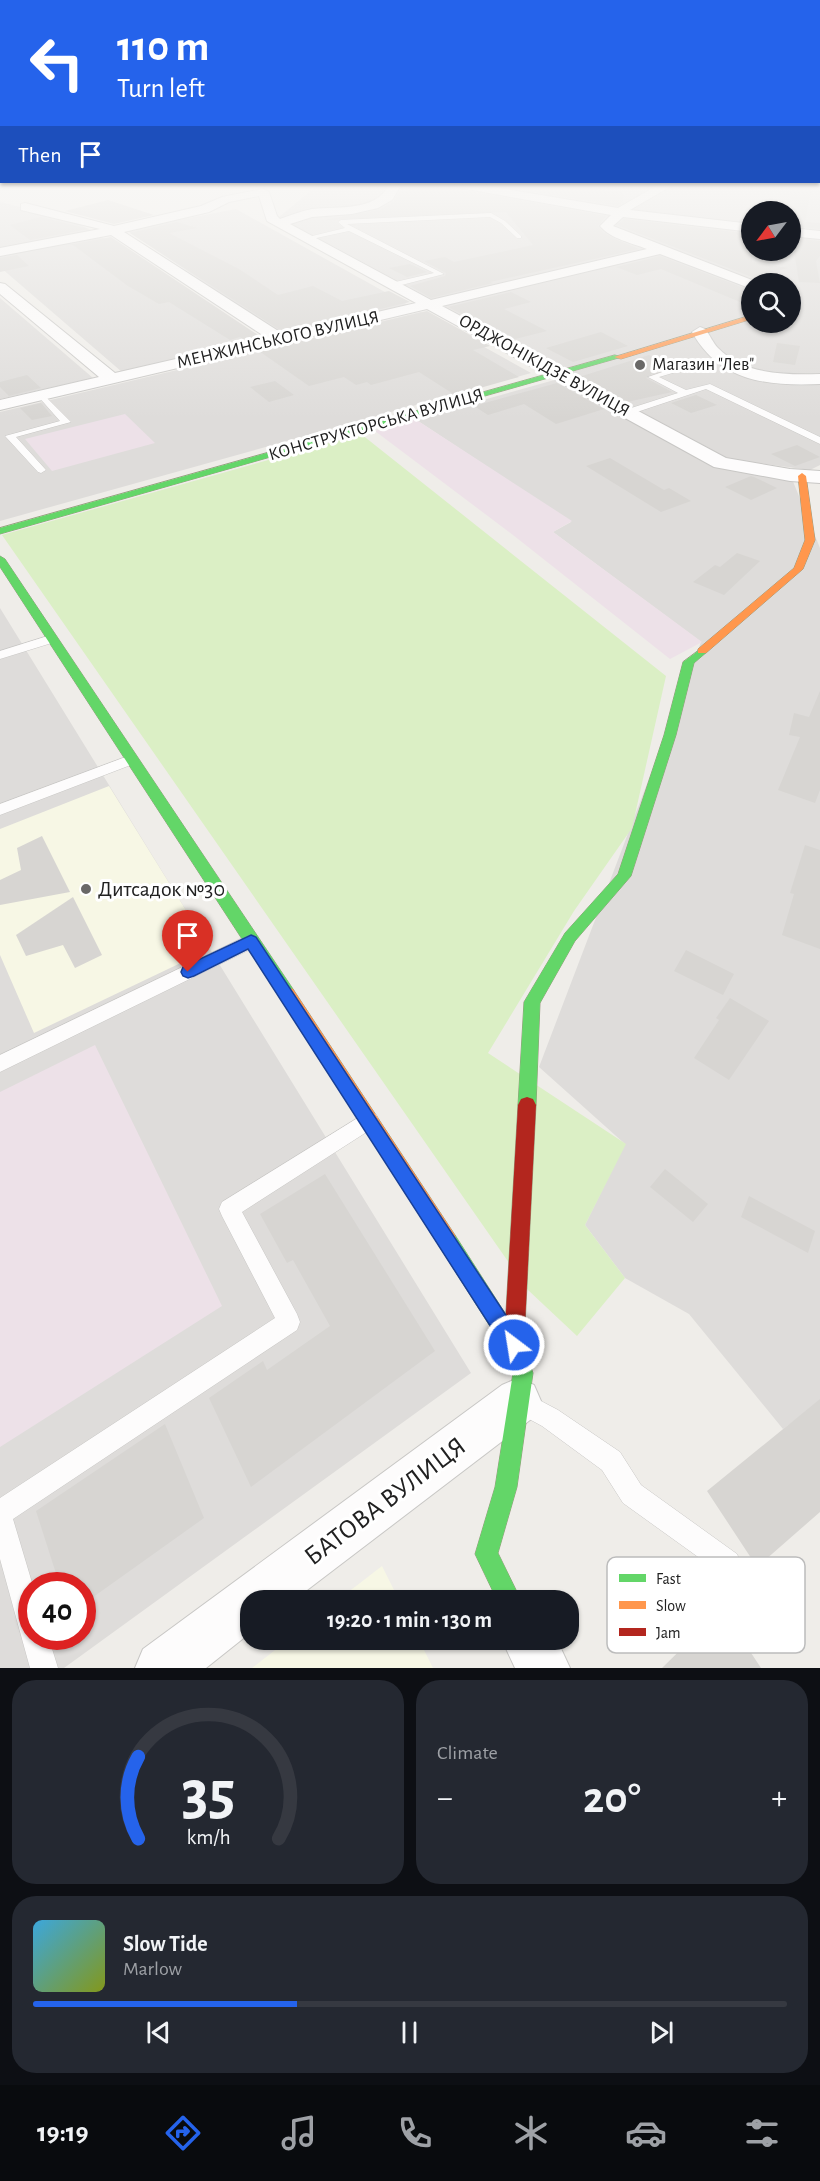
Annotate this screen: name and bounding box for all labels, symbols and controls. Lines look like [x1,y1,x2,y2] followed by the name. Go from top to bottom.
[18,24,96,102] icon: left
[117,26,209,68] text: 110 m
[117,75,205,102] text: Turn left
[74,138,107,171] icon: arrive
[18,144,62,166] text: Then
[741,201,801,261] north arrow
[741,201,801,333] map controls
[741,273,801,333] button: search
[175,308,381,372] street label: МЕНЖИНСЬКОГО ВУЛИЦЯ
[455,311,633,421] street label: ОРДЖОНІКІДЗЕ ВУЛИЦЯ
[652,356,754,374] place label: Магазин "Лев"
[633,358,647,372] marker: Магазин "Лев"
[267,386,485,464] street label: КОНСТРУКТОРСЬКА ВУЛИЦЯ
[98,878,225,900] place label: Дитсадок №30
[79,882,93,896] marker: Дитсадок №30
[162,910,213,972] pin
[171,919,204,952] icon: arrive
[482,1313,546,1377] position arrow
[299,1432,471,1570] street label: БАТОВА ВУЛИЦЯ
[607,1557,805,1653] legend
[656,1571,681,1587] text: Fast
[18,1572,96,1650] speed limit sign: 40
[656,1598,686,1614] text: Slow
[327,1609,492,1631] text: 19:20 · 1 min · 130 m
[656,1625,681,1641] text: Jam
[437,1743,498,1763] text: Climate
[181,1763,235,1825] text: 35
[583,1776,641,1821] text: 20°
[437,1782,453,1815] text: −
[771,1782,787,1815] text: +
[186,1827,230,1848] text: km/h
[123,1933,208,1955] text: Slow Tide
[123,1959,182,1979] text: Marlow
[142,2016,175,2049] icon: previous
[393,2016,426,2049] icon: pause
[645,2016,678,2049] icon: next
[162,2112,204,2154] icon: directions
[278,2112,320,2154] icon: music
[394,2112,436,2154] icon: phone
[510,2112,552,2154] icon: climate
[625,2112,667,2154] icon: car
[741,2112,783,2154] icon: filters
[37,2119,89,2146] text: 19:19

